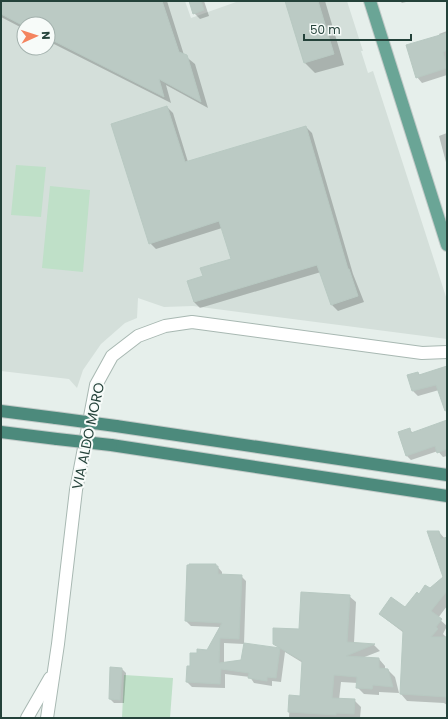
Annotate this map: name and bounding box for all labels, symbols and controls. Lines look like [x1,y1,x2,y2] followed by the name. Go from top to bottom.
[16,16,56,56] north arrow
[304,16,411,42] scale bar
[310,21,341,38] text: 50 m
[38,31,54,40] text: N
[67,381,109,491] street label: VIA ALDO MORO

